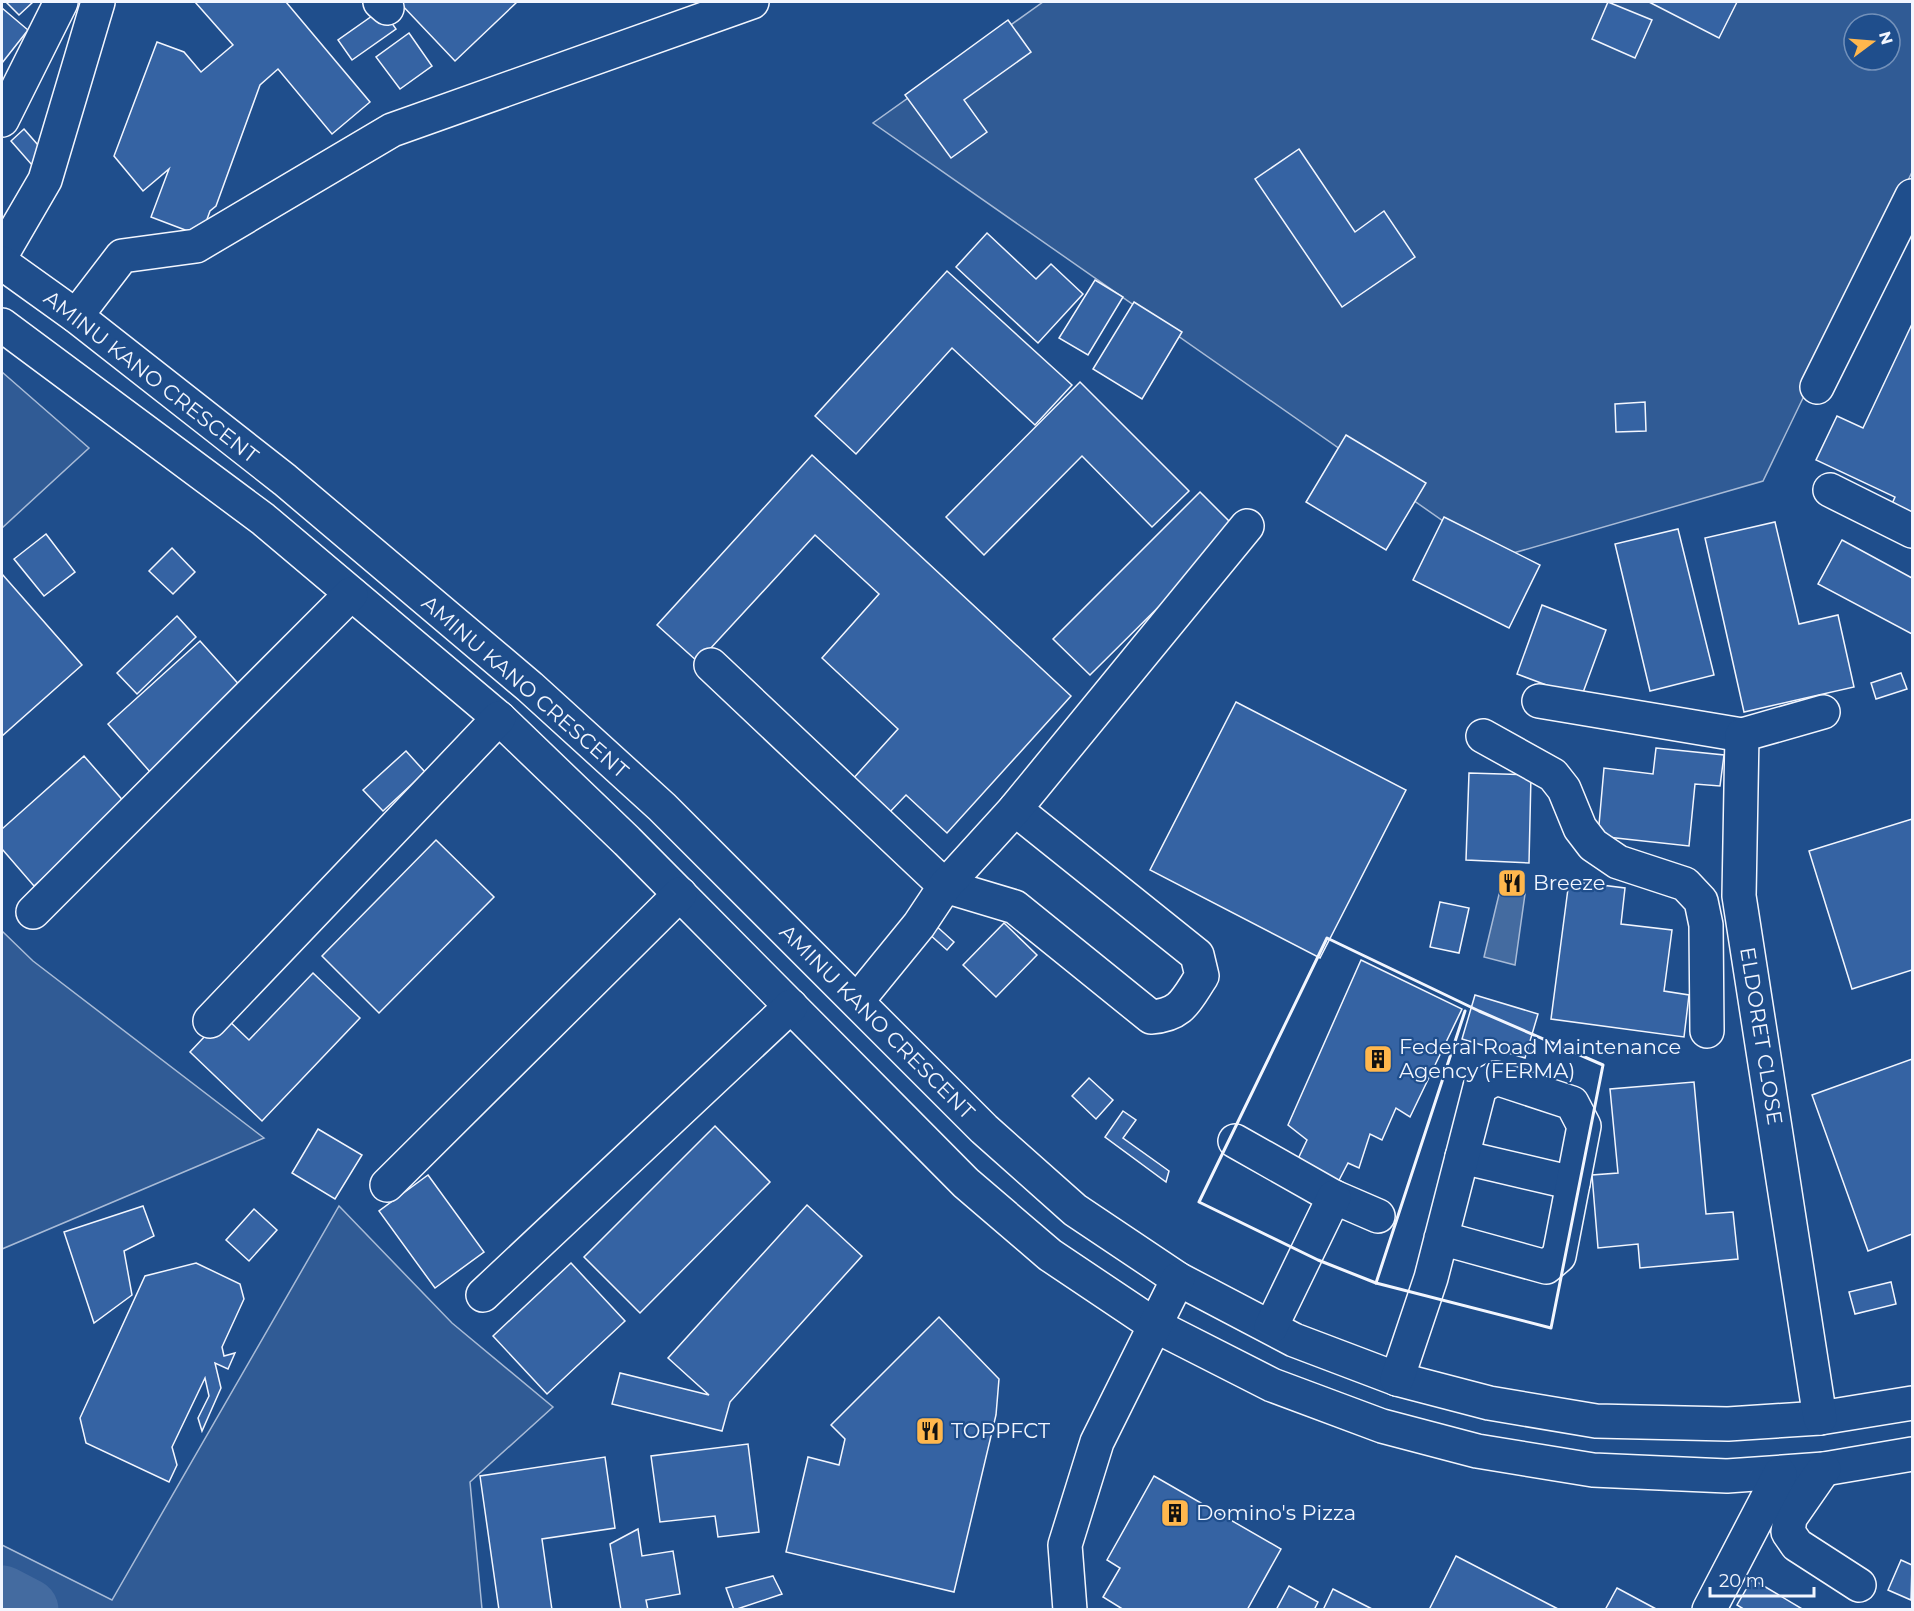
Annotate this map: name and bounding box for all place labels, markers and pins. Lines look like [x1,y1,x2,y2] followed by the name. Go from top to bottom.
[1496,867,1528,899] restaurant icon: Breeze
[1533,870,1605,895] place label: Breeze
[1399,1034,1681,1083] place label: Federal Road Maintenance Agency (FERMA)
[1362,1043,1394,1075] building icon: Federal Road Maintenance Agency (FERMA)
[914,1415,946,1447] restaurant icon: TOPPFCT
[951,1418,1050,1443] place label: TOPPFCT
[1159,1497,1191,1529] building icon: Domino's Pizza
[1196,1500,1356,1525] place label: Domino's Pizza

